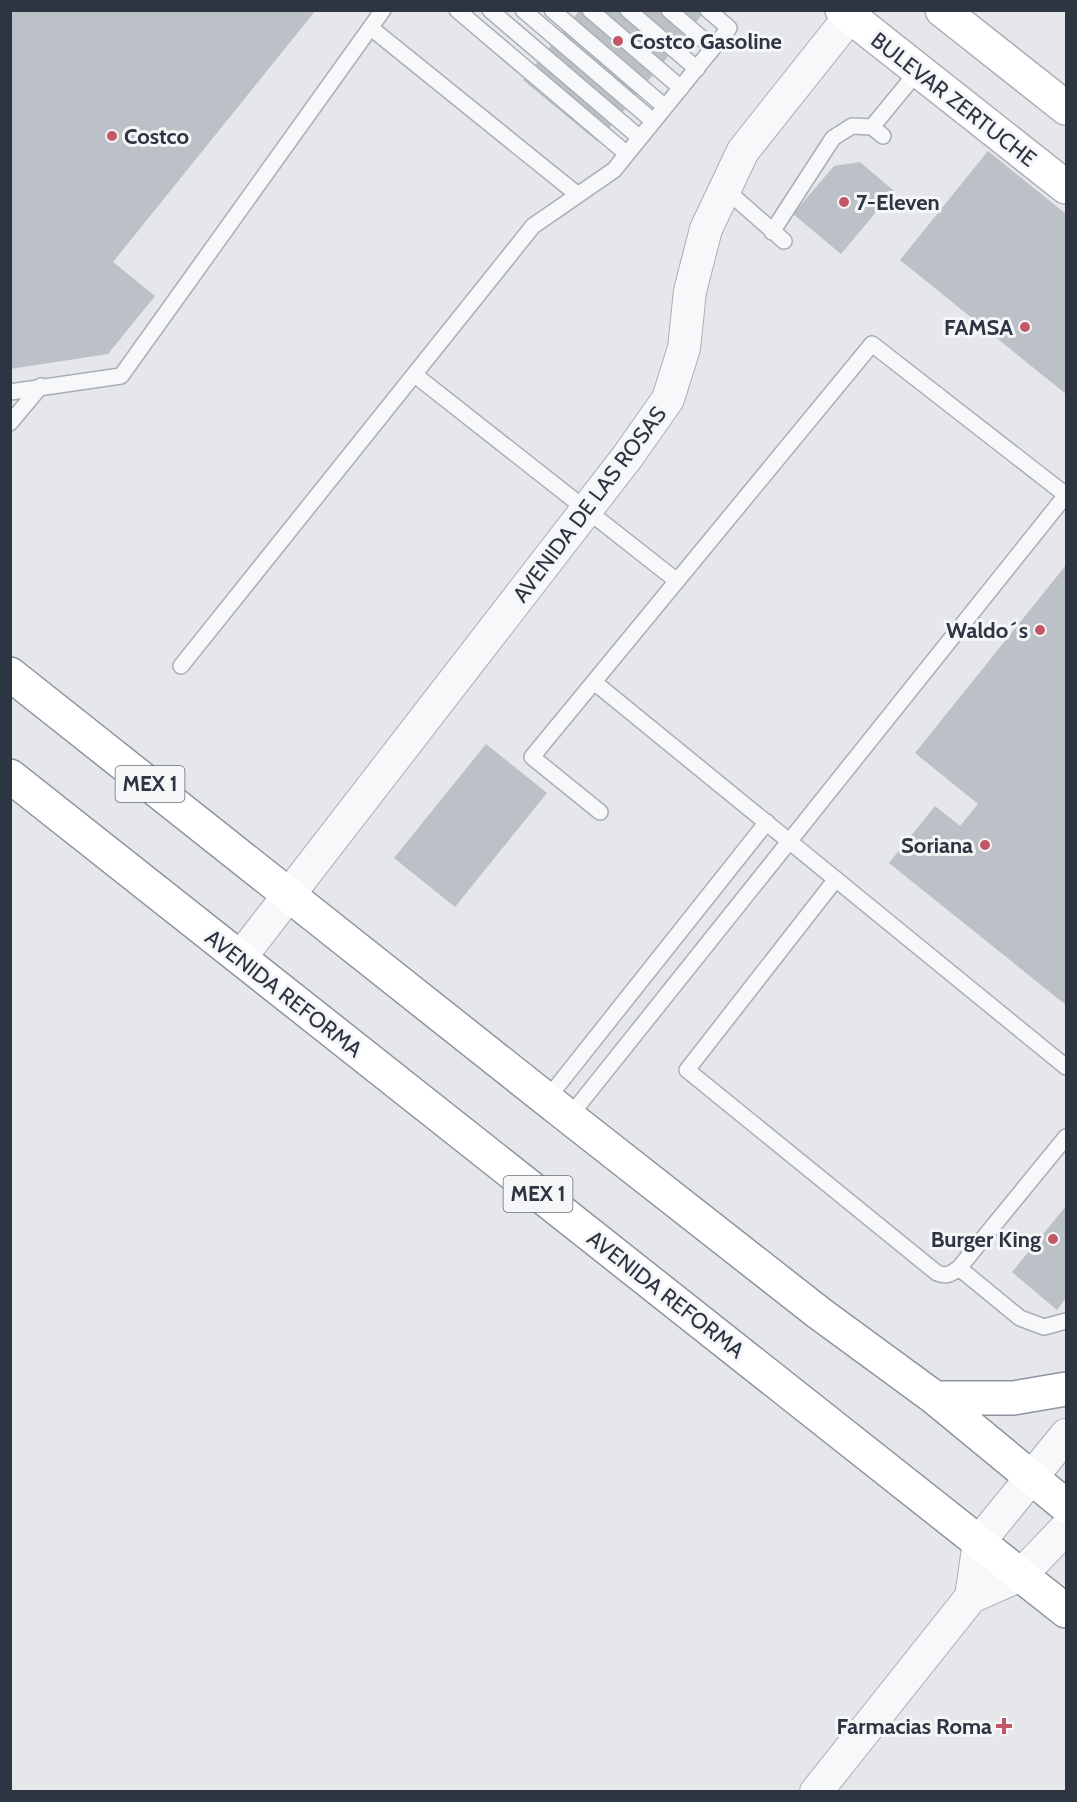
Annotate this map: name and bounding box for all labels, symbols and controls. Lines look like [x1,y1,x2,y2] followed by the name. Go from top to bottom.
[866,26,1042,172] street label: BULEVAR ZERTUCHE
[630,28,782,55] place label: Costco Gasoline
[611,34,625,48] marker: Costco Gasoline
[124,123,189,150] place label: Costco
[105,129,119,143] marker: Costco
[856,189,940,216] place label: 7-Eleven
[837,195,851,209] marker: 7-Eleven
[944,314,1013,341] place label: FAMSA
[1018,320,1032,334] marker: FAMSA
[507,401,672,608] street label: AVENIDA DE LAS ROSAS
[946,617,1028,644] place label: Waldo´s
[1033,623,1047,637] marker: Waldo´s
[116,766,184,802] road number: MEX 1
[901,832,973,859] place label: Soriana
[978,838,992,852] marker: Soriana
[200,924,368,1063] street label: AVENIDA REFORMA
[504,1176,572,1212] road number: MEX 1
[582,1225,750,1364] street label: AVENIDA REFORMA
[931,1226,1041,1253] place label: Burger King
[1046,1232,1060,1246] marker: Burger King
[837,1713,992,1740] place label: Farmacias Roma
[997,1719,1011,1733] marker: Farmacias Roma

